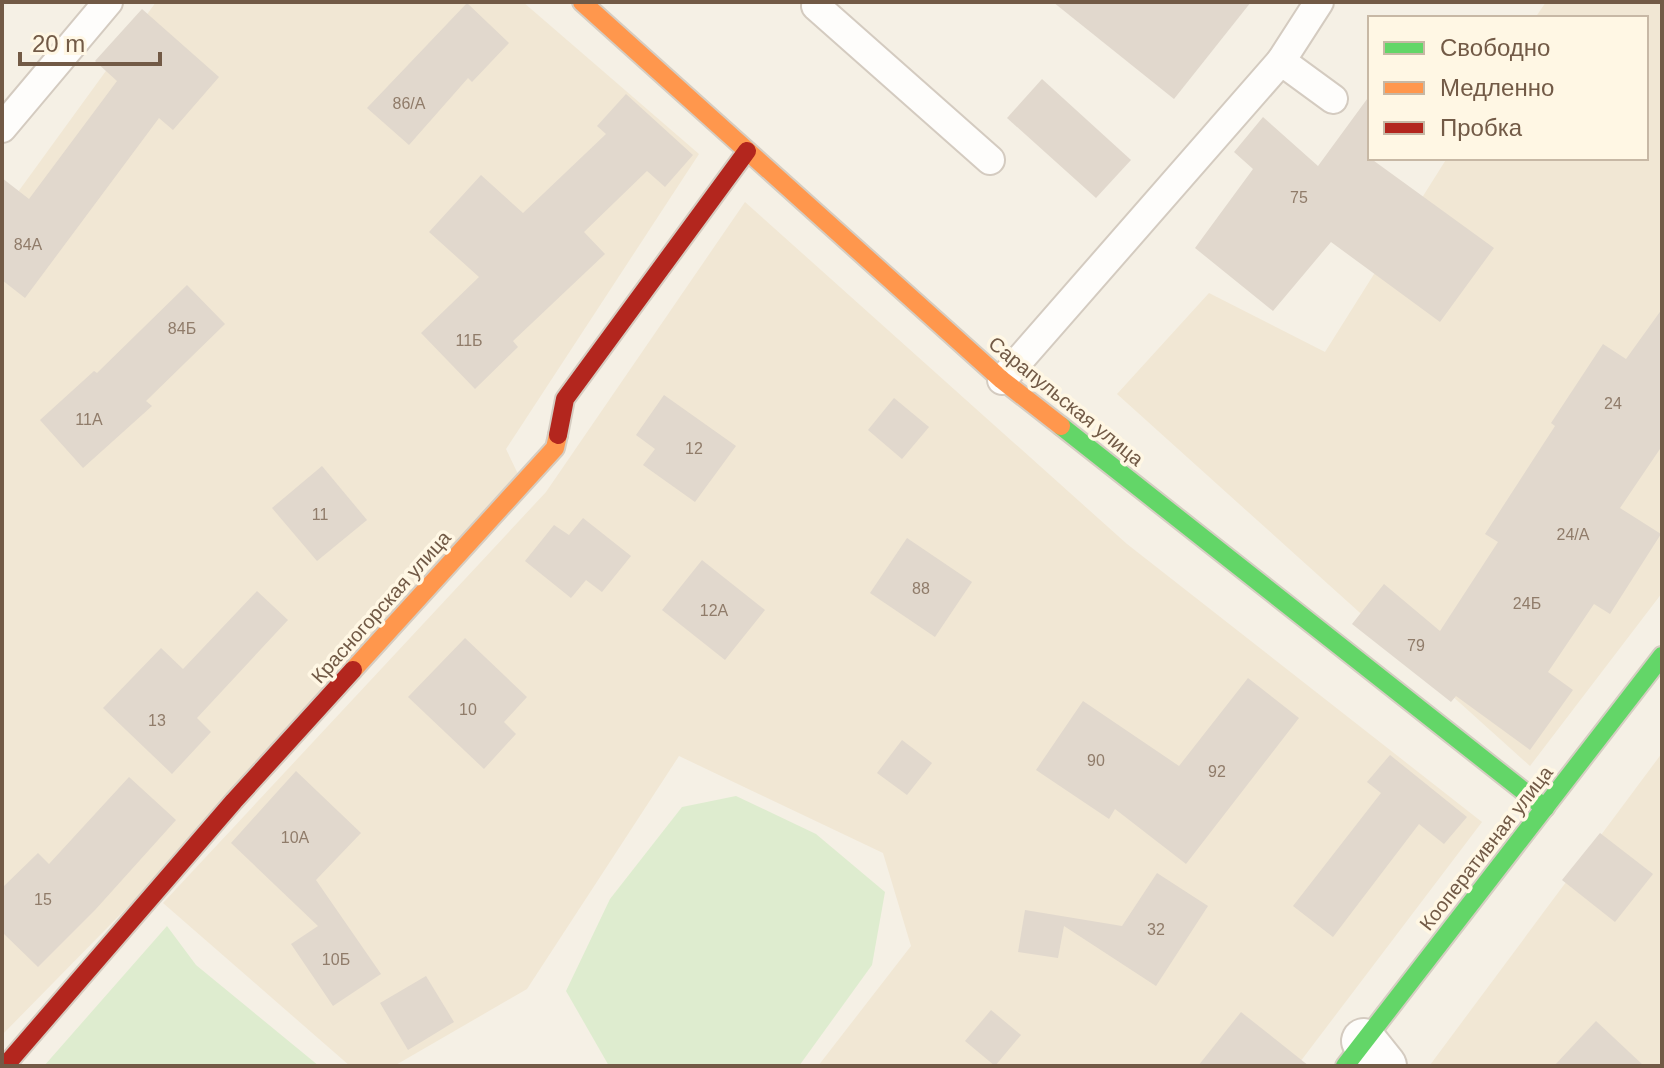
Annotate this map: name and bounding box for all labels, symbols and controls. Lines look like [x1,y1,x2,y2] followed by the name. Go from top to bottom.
[20,16,160,66] scale bar
[1368,16,1648,160] legend
[32,30,85,57] text: 20 m
[1440,34,1550,61] text: Свободно
[1440,74,1554,101] text: Медленно
[393,95,426,112] house number: 86/А
[1440,114,1523,141] text: Пробка
[1290,189,1308,206] house number: 75
[14,236,43,253] house number: 84А
[168,320,196,337] house number: 84Б
[455,332,483,349] house number: 11Б
[984,332,1148,471] street label: Сарапульская улица
[1604,395,1622,412] house number: 24
[75,411,103,428] house number: 11А
[685,440,703,457] house number: 12
[312,506,328,523] house number: 11
[307,526,456,688] street label: Красногорская улица
[1557,526,1590,543] house number: 24/А
[912,580,930,597] house number: 88
[1513,595,1541,612] house number: 24Б
[700,602,729,619] house number: 12А
[1407,637,1425,654] house number: 79
[459,701,477,718] house number: 10
[148,712,166,729] house number: 13
[1087,752,1105,769] house number: 90
[1415,761,1557,934] street label: Кооперативная улица
[1208,763,1226,780] house number: 92
[281,829,310,846] house number: 10А
[34,891,52,908] house number: 15
[1147,921,1165,938] house number: 32
[322,951,350,968] house number: 10Б

